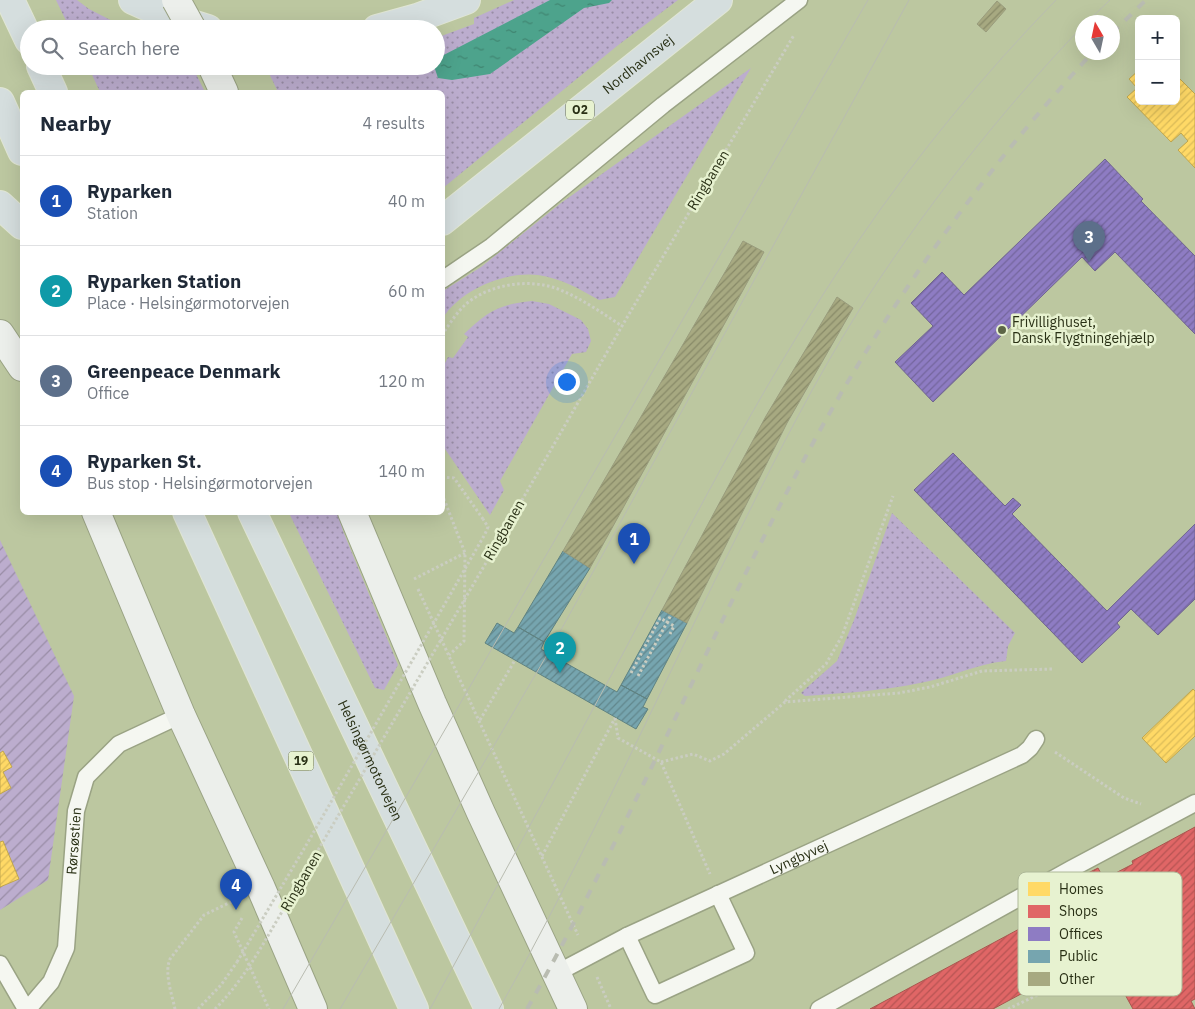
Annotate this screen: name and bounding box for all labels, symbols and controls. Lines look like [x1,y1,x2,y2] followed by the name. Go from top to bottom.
[1075,15,1120,60] north arrow
[1135,15,1180,105] map controls
[1135,15,1180,60] button: +
[20,20,445,75] search box
[599,30,677,98] street label: Nordhavnsvej
[38,34,66,62] icon: search
[78,36,180,60] text: Search here
[1135,60,1180,105] button: −
[566,100,594,120] road number: O2
[40,109,111,137] text: Nearby
[362,113,425,133] text: 4 results
[683,147,733,213] street label: Ringbanen
[87,179,172,203] text: Ryparken
[51,191,61,211] text: 1
[388,191,425,211] text: 40 m
[87,203,138,223] text: Station
[1073,221,1105,262] pin: 3
[87,269,241,293] text: Ryparken Station
[51,281,61,301] text: 2
[388,281,425,301] text: 60 m
[87,293,290,313] text: Place · Helsingørmotorvejen
[1012,313,1155,347] place label: Frivillighuset, Dansk Flygtningehjælp
[996,324,1008,336] marker: Frivillighuset, Dansk Flygtningehjælp
[87,359,281,383] text: Greenpeace Denmark
[554,369,580,395] your location
[51,371,61,391] text: 3
[378,371,425,391] text: 120 m
[87,383,129,403] text: Office
[87,449,202,473] text: Ryparken St.
[51,461,61,481] text: 4
[378,461,425,481] text: 140 m
[87,473,313,493] text: Bus stop · Helsingørmotorvejen
[479,496,529,564] street label: Ringbanen
[618,523,650,564] pin: 1
[544,632,576,673] pin: 2
[334,697,407,824] street label: Helsingørmotorvejen
[288,751,314,770] road number: 19
[62,807,85,875] street label: Rørsøstien
[767,836,831,878] street label: Lyngbyvej
[276,847,326,915] street label: Ringbanen
[220,869,252,910] pin: 4
[1018,872,1182,996] legend
[1059,880,1104,898] text: Homes
[1059,902,1098,920] text: Shops
[1059,925,1103,943] text: Offices
[1059,947,1098,965] text: Public
[1059,970,1095,988] text: Other

